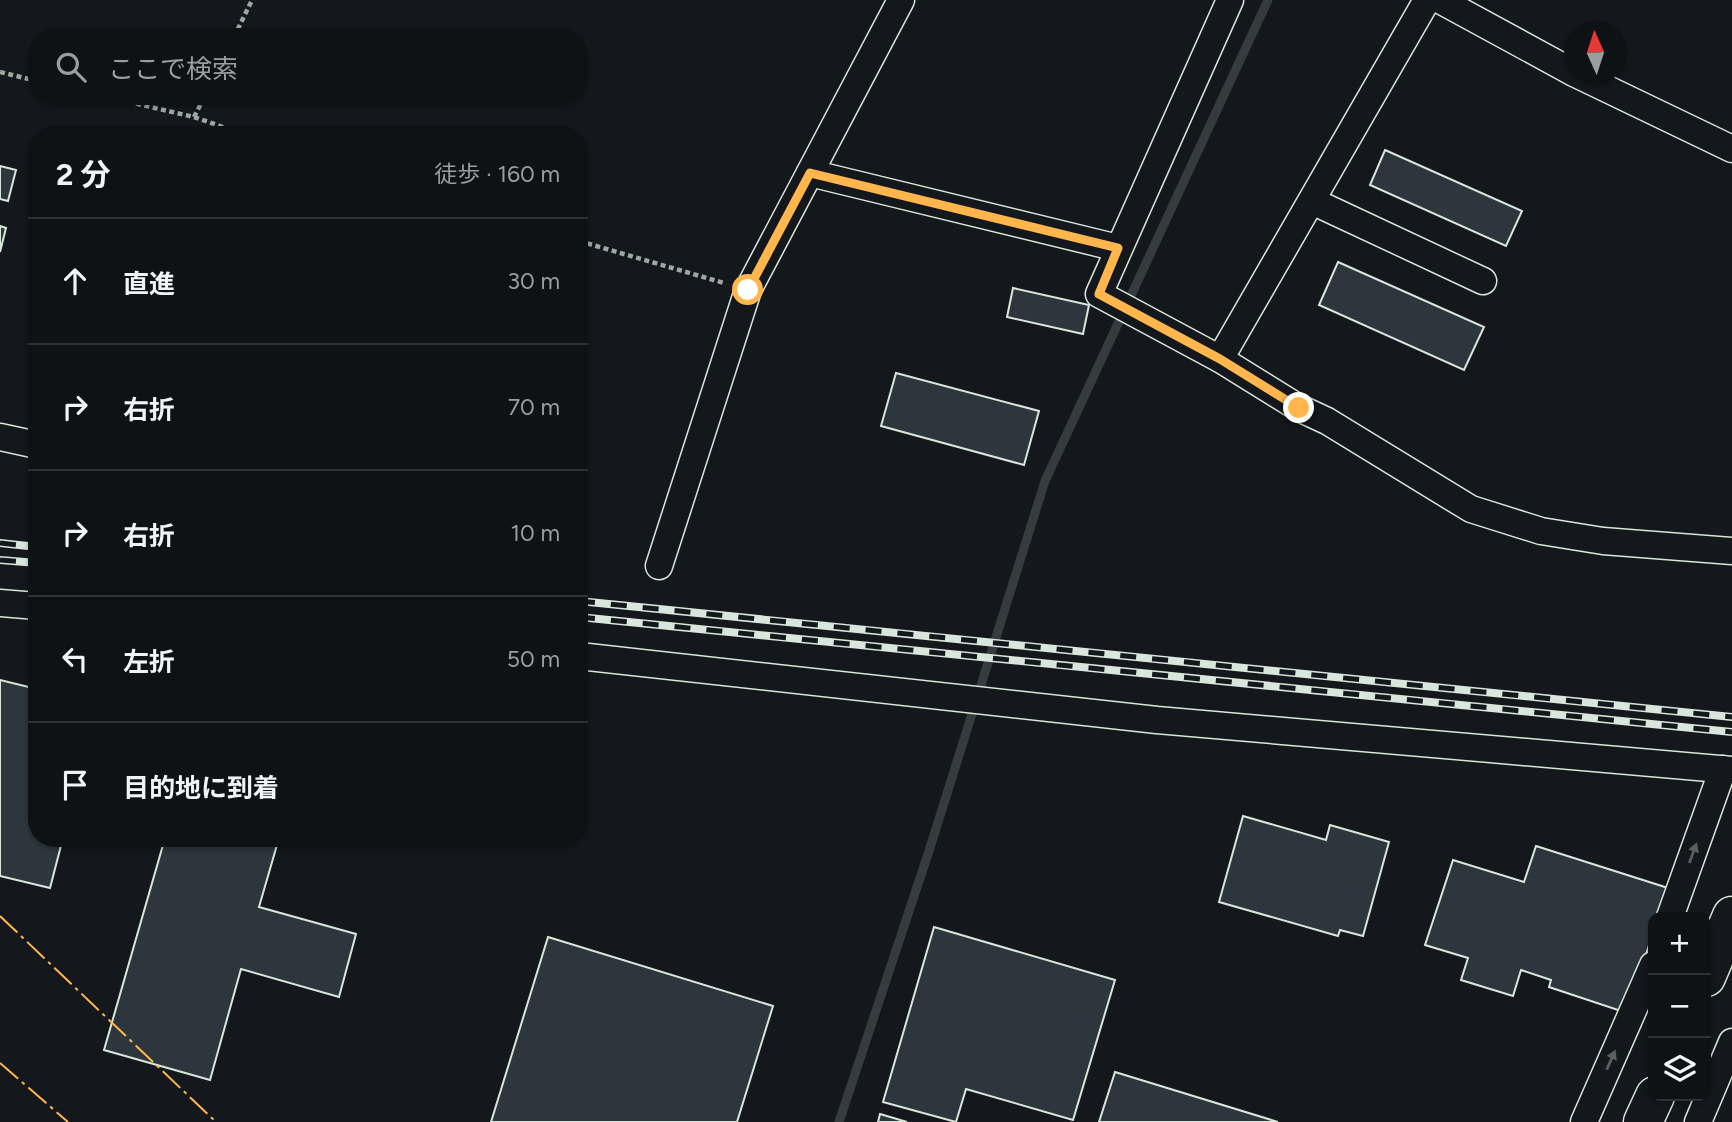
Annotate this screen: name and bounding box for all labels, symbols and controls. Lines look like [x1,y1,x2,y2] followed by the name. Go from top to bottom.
[1564,21,1627,84] north arrow
[28,28,588,105] search box
[52,48,90,86] icon: search
[108,53,238,85] text: ここで検索
[56,156,111,193] text: 2 分
[434,160,560,188] text: 徒歩 · 160 m
[56,262,94,300] icon: ahead
[507,267,560,295] text: 30 m
[123,268,175,300] text: 直進
[732,274,763,305] route start
[56,388,94,426] icon: right
[1283,392,1314,423] route end
[508,393,560,421] text: 70 m
[123,394,175,426] text: 右折
[56,514,94,552] icon: right
[511,519,560,547] text: 10 m
[123,520,175,552] text: 右折
[56,640,94,678] icon: left
[507,645,560,673] text: 50 m
[123,646,175,678] text: 左折
[56,766,94,804] icon: arrive
[123,772,279,804] text: 目的地に到着
[1687,842,1698,863] one-way arrow
[1648,912,1711,1101] map controls
[1648,912,1711,975] button: +
[1648,975,1711,1038] button: −
[1648,1038,1711,1101] button: layers
[1606,1049,1617,1070] one-way arrow

